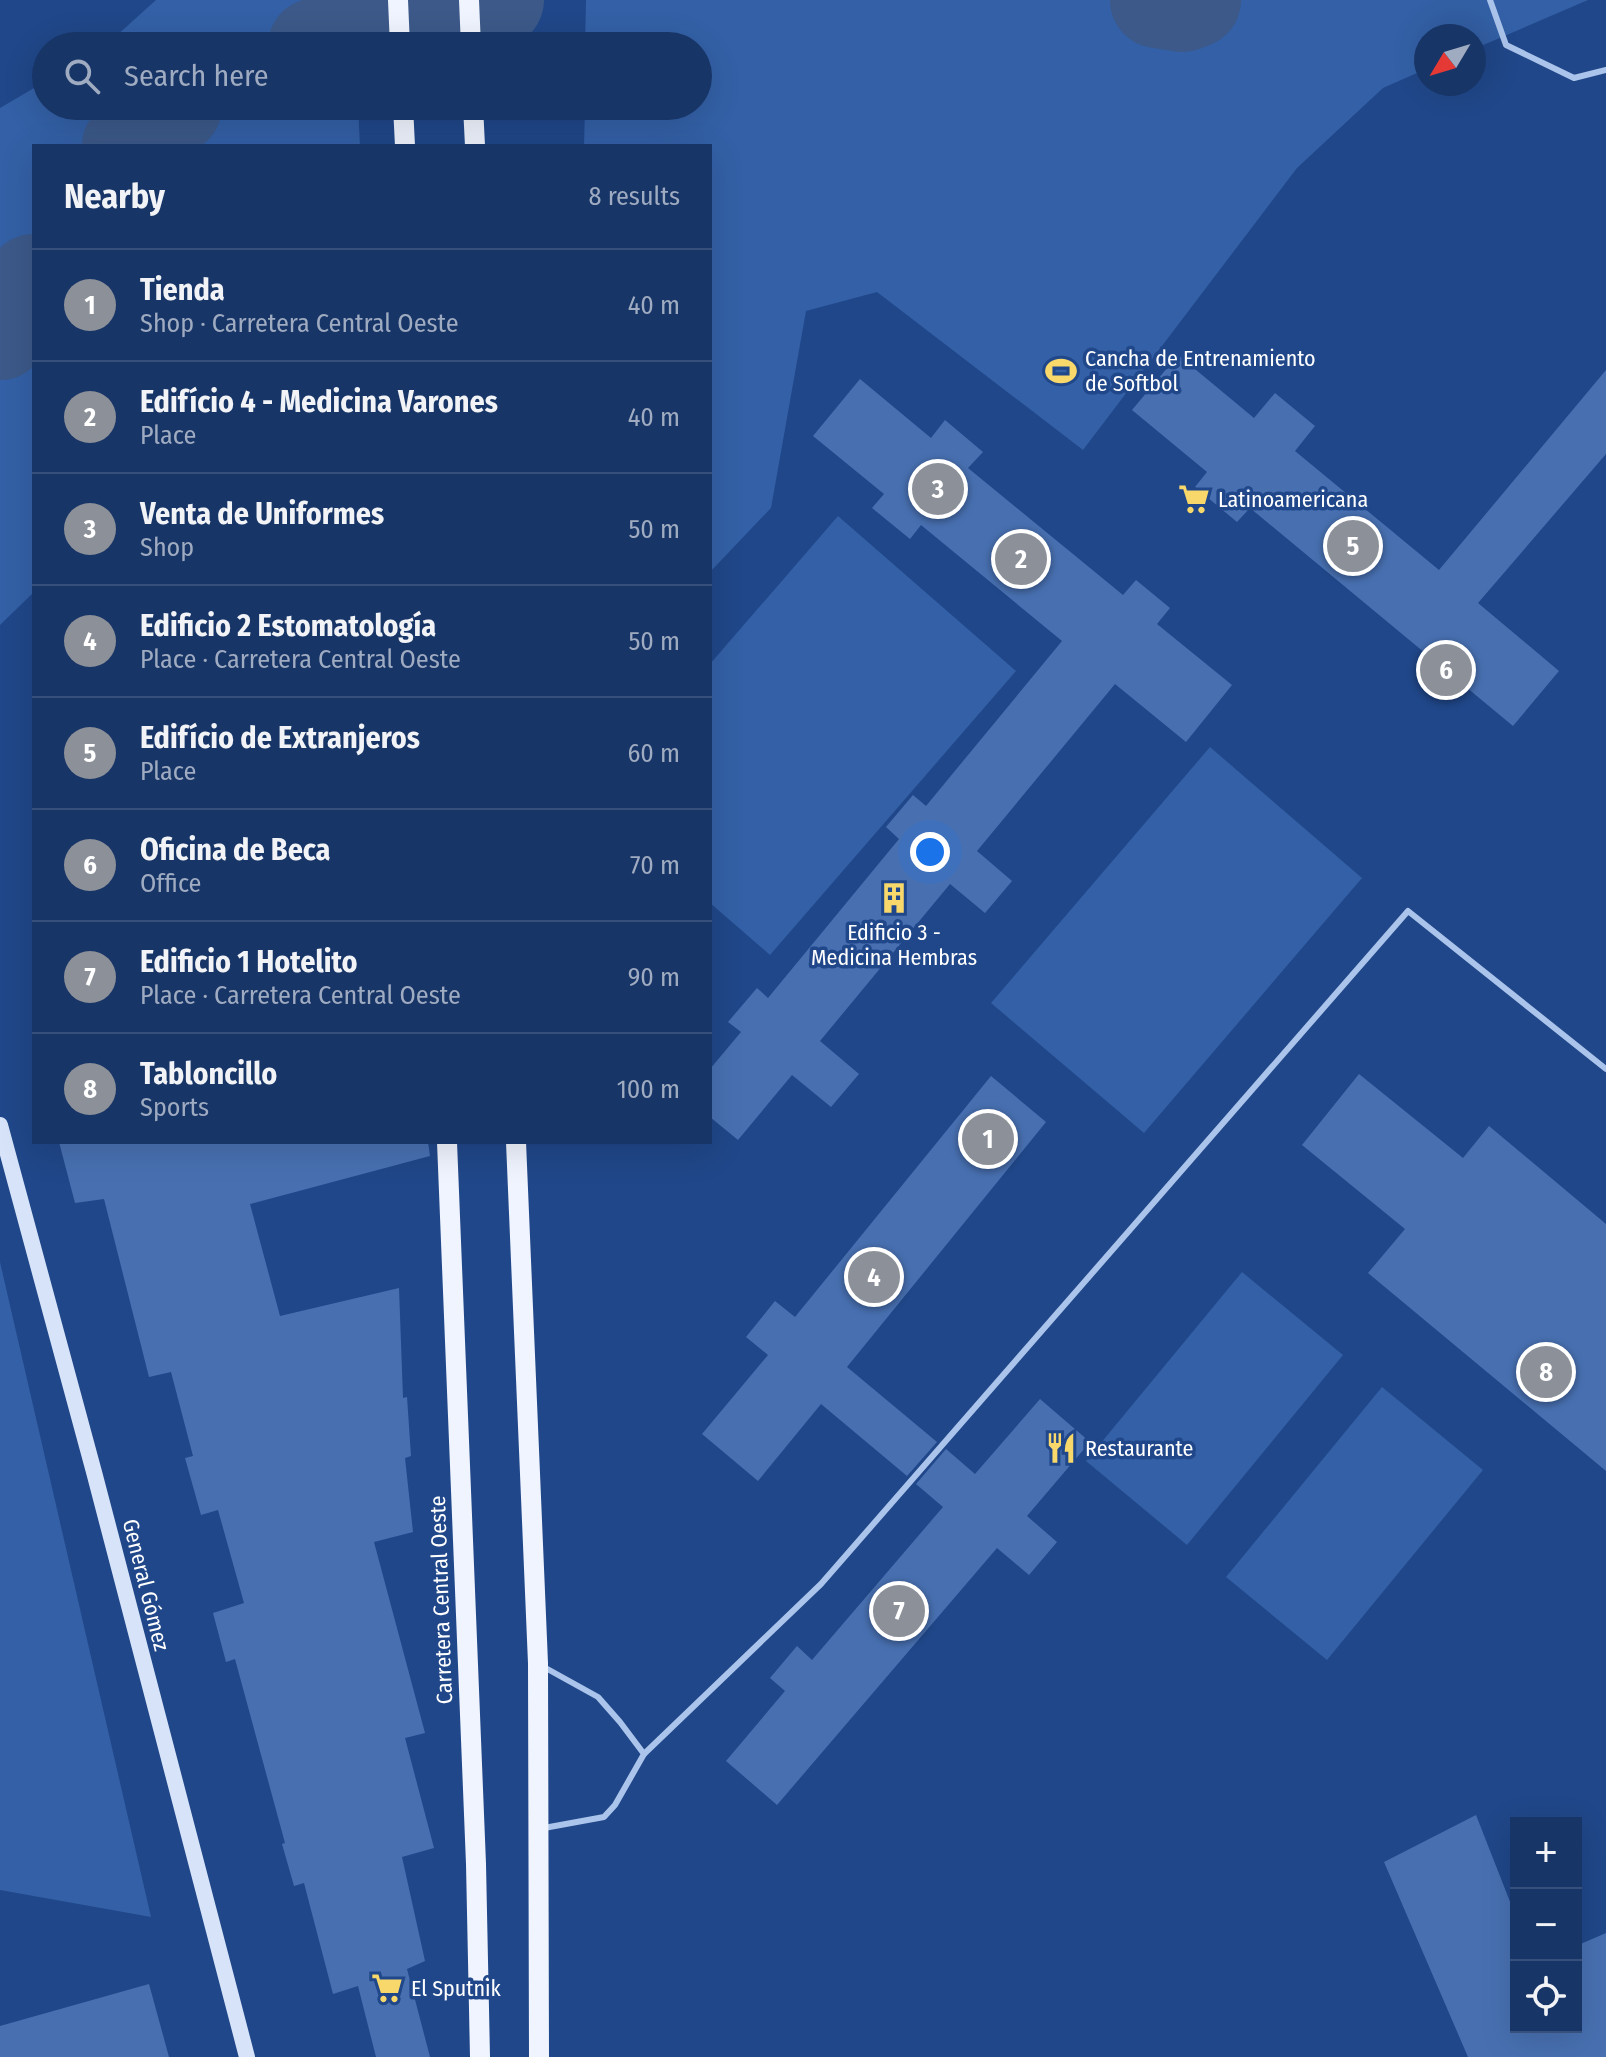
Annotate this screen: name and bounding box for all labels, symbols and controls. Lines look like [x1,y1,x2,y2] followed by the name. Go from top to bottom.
[1414,24,1486,96] north arrow
[32,32,712,120] search box
[60,54,104,98] icon: search
[124,58,269,94] text: Search here
[64,176,165,217] text: Nearby
[589,181,680,212] text: 8 results
[140,272,225,308] text: Tienda
[85,290,96,321] text: 1
[628,290,680,321] text: 40 m
[140,308,459,339] text: Shop · Carretera Central Oeste
[1085,345,1316,397] place label: Cancha de Entrenamiento de Softbol
[1044,354,1078,388] sports icon: Cancha de Entrenamiento de Softbol
[140,384,498,420] text: Edifício 4 - Medicina Varones
[84,402,96,433] text: 2
[628,402,680,433] text: 40 m
[140,420,196,451] text: Place
[912,459,964,519] pin: 3
[1177,482,1211,516] supermarket icon: Latinoamericana
[1218,486,1368,513] place label: Latinoamericana
[140,496,384,532] text: Venta de Uniformes
[84,514,96,545] text: 3
[628,514,680,545] text: 50 m
[1327,516,1379,576] pin: 5
[995,529,1047,589] pin: 2
[140,532,194,563] text: Shop
[140,608,436,644] text: Edificio 2 Estomatología
[83,626,97,657] text: 4
[628,626,680,657] text: 50 m
[1420,640,1472,700] pin: 6
[140,644,461,675] text: Place · Carretera Central Oeste
[140,720,420,756] text: Edifício de Extranjeros
[84,738,96,769] text: 5
[627,738,680,769] text: 60 m
[140,756,196,787] text: Place
[140,832,331,868] text: Oficina de Beca
[910,832,950,872] your location
[83,850,97,881] text: 6
[630,850,680,881] text: 70 m
[140,868,201,899] text: Office
[877,881,911,915] building icon: Edificio 3 - Medicina Hembras
[811,919,977,971] place label: Edificio 3 - Medicina Hembras
[140,944,358,980] text: Edificio 1 Hotelito
[84,962,96,993] text: 7
[628,962,680,993] text: 90 m
[140,980,461,1011] text: Place · Carretera Central Oeste
[140,1056,277,1092] text: Tabloncillo
[83,1074,97,1105] text: 8
[617,1074,680,1105] text: 100 m
[140,1092,209,1123] text: Sports
[962,1109,1014,1169] pin: 1
[848,1247,900,1307] pin: 4
[1520,1342,1572,1402] pin: 8
[1044,1431,1078,1465] restaurant icon: Restaurante
[1085,1435,1193,1462] place label: Restaurante
[424,1495,458,1705] street label: Carretera Central Oeste
[117,1516,175,1654] street label: General Gómez
[873,1581,925,1641] pin: 7
[1510,1817,1582,2033] map controls
[1510,1817,1582,1889] button: +
[1510,1889,1582,1961] button: −
[1510,1961,1582,2033] button: locate
[370,1971,404,2005] supermarket icon: El Sputnik
[411,1975,502,2002] place label: El Sputnik

